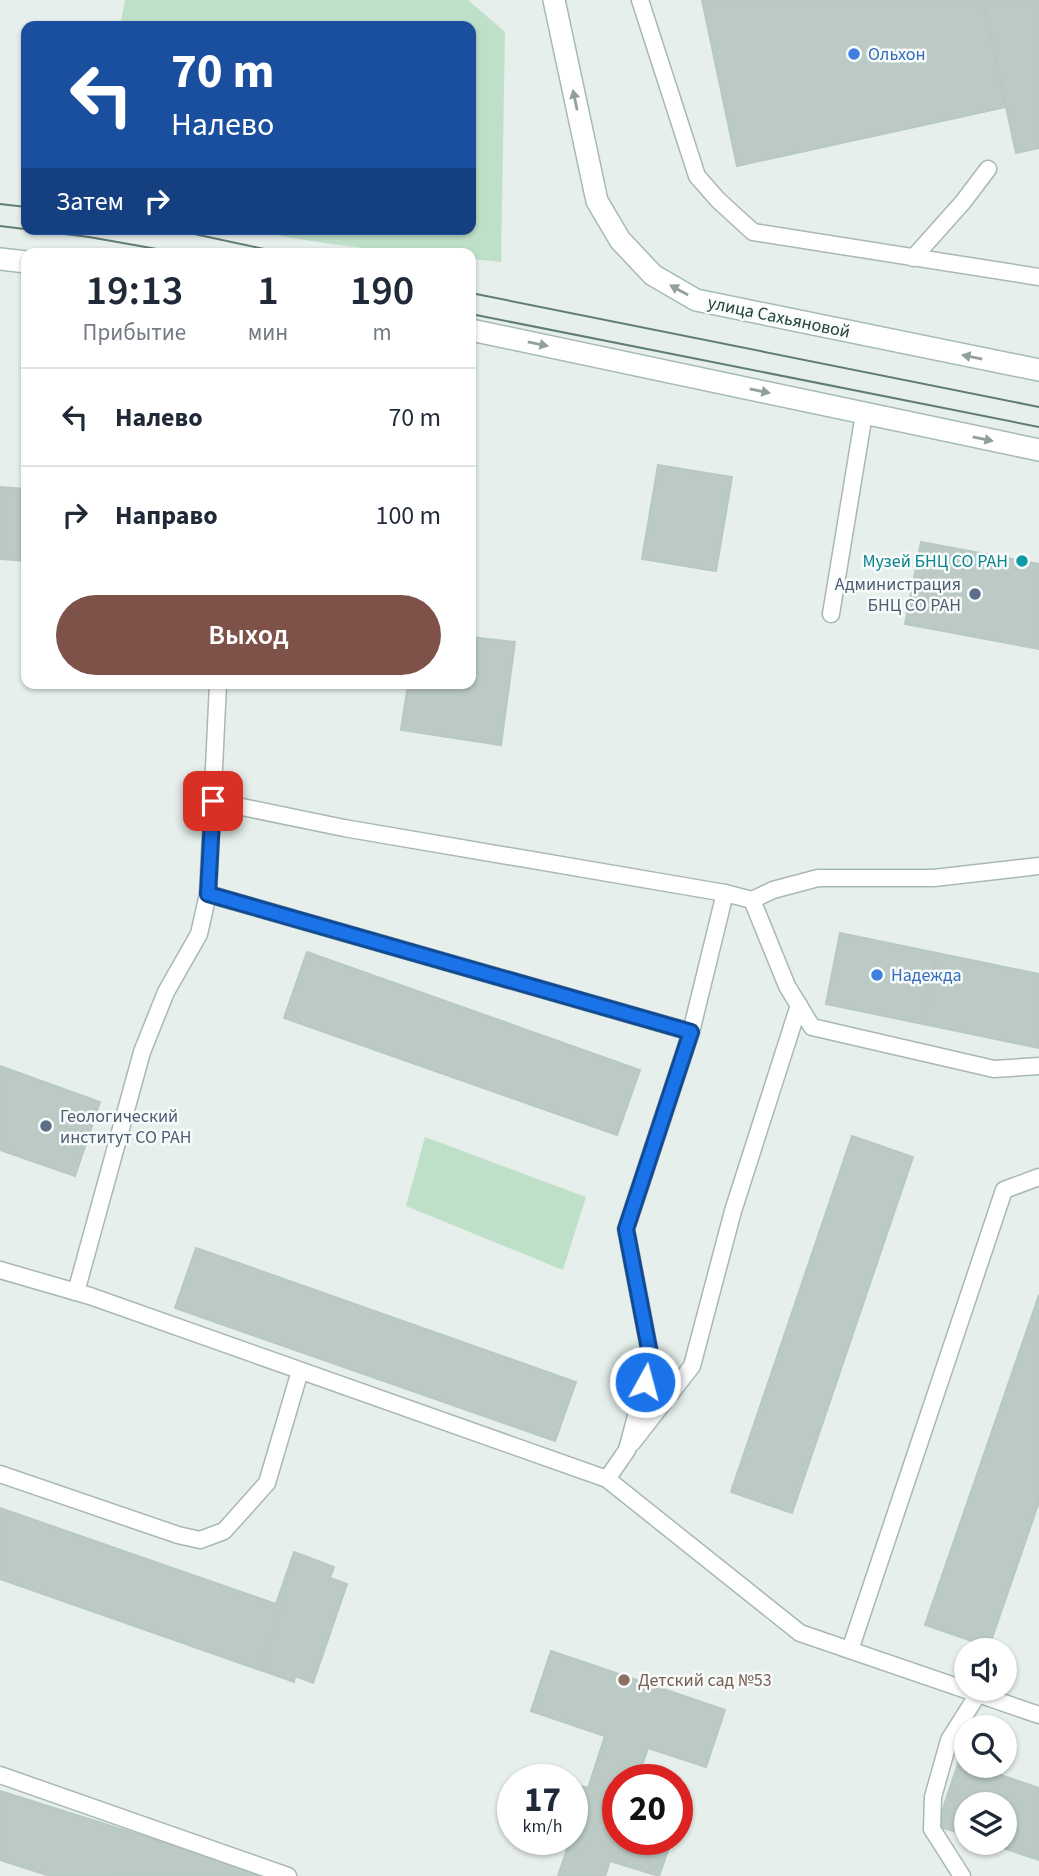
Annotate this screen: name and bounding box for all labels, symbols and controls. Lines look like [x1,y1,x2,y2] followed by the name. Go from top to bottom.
[171,37,275,107] text: 70 m
[868,42,926,67] place label: Ольхон
[846,46,862,62] marker: Ольхон
[56,49,147,140] icon: left
[570,89,581,111] one-way arrow
[171,102,274,148] text: Налево
[138,182,176,220] icon: right
[56,183,124,220] text: Затем
[85,261,183,321] text: 19:13
[257,261,279,321] text: 1
[350,261,414,321] text: 190
[670,284,689,296] one-way arrow
[705,290,852,345] street label: улица Сахьяновой
[83,316,186,349] text: Прибытие
[248,316,288,349] text: мин
[373,316,392,349] text: m
[527,339,549,350] one-way arrow
[961,351,983,362] one-way arrow
[749,386,771,397] one-way arrow
[56,398,94,436] icon: left
[115,399,203,436] text: Налево
[388,399,441,436] text: 70 m
[972,433,994,444] one-way arrow
[56,496,94,534] icon: right
[115,497,218,534] text: Направо
[375,497,441,534] text: 100 m
[862,549,1008,574] place label: Музей БНЦ СО РАН
[1014,553,1030,569] marker: Музей БНЦ СО РАН
[835,572,961,618] place label: Администрация БНЦ СО РАН
[967,586,983,602] marker: Администрация БНЦ СО РАН
[56,595,441,675] button: Выход
[183,771,243,831] pin
[194,782,232,820] icon: arrive
[891,963,962,988] place label: Надежда
[869,967,885,983] marker: Надежда
[60,1104,191,1150] place label: Геологический институт СО РАН
[38,1118,54,1134] marker: Геологический институт СО РАН
[608,1345,682,1419] position arrow
[954,1638,1017,1855] map controls
[954,1638,1017,1701] button: sound
[638,1668,772,1693] place label: Детский сад №53
[616,1672,632,1688] marker: Детский сад №53
[954,1715,1017,1778] button: search
[602,1764,693,1855] speed limit sign: 20
[524,1775,561,1825] text: 17
[954,1792,1017,1855] button: layers
[523,1814,562,1839] text: km/h

